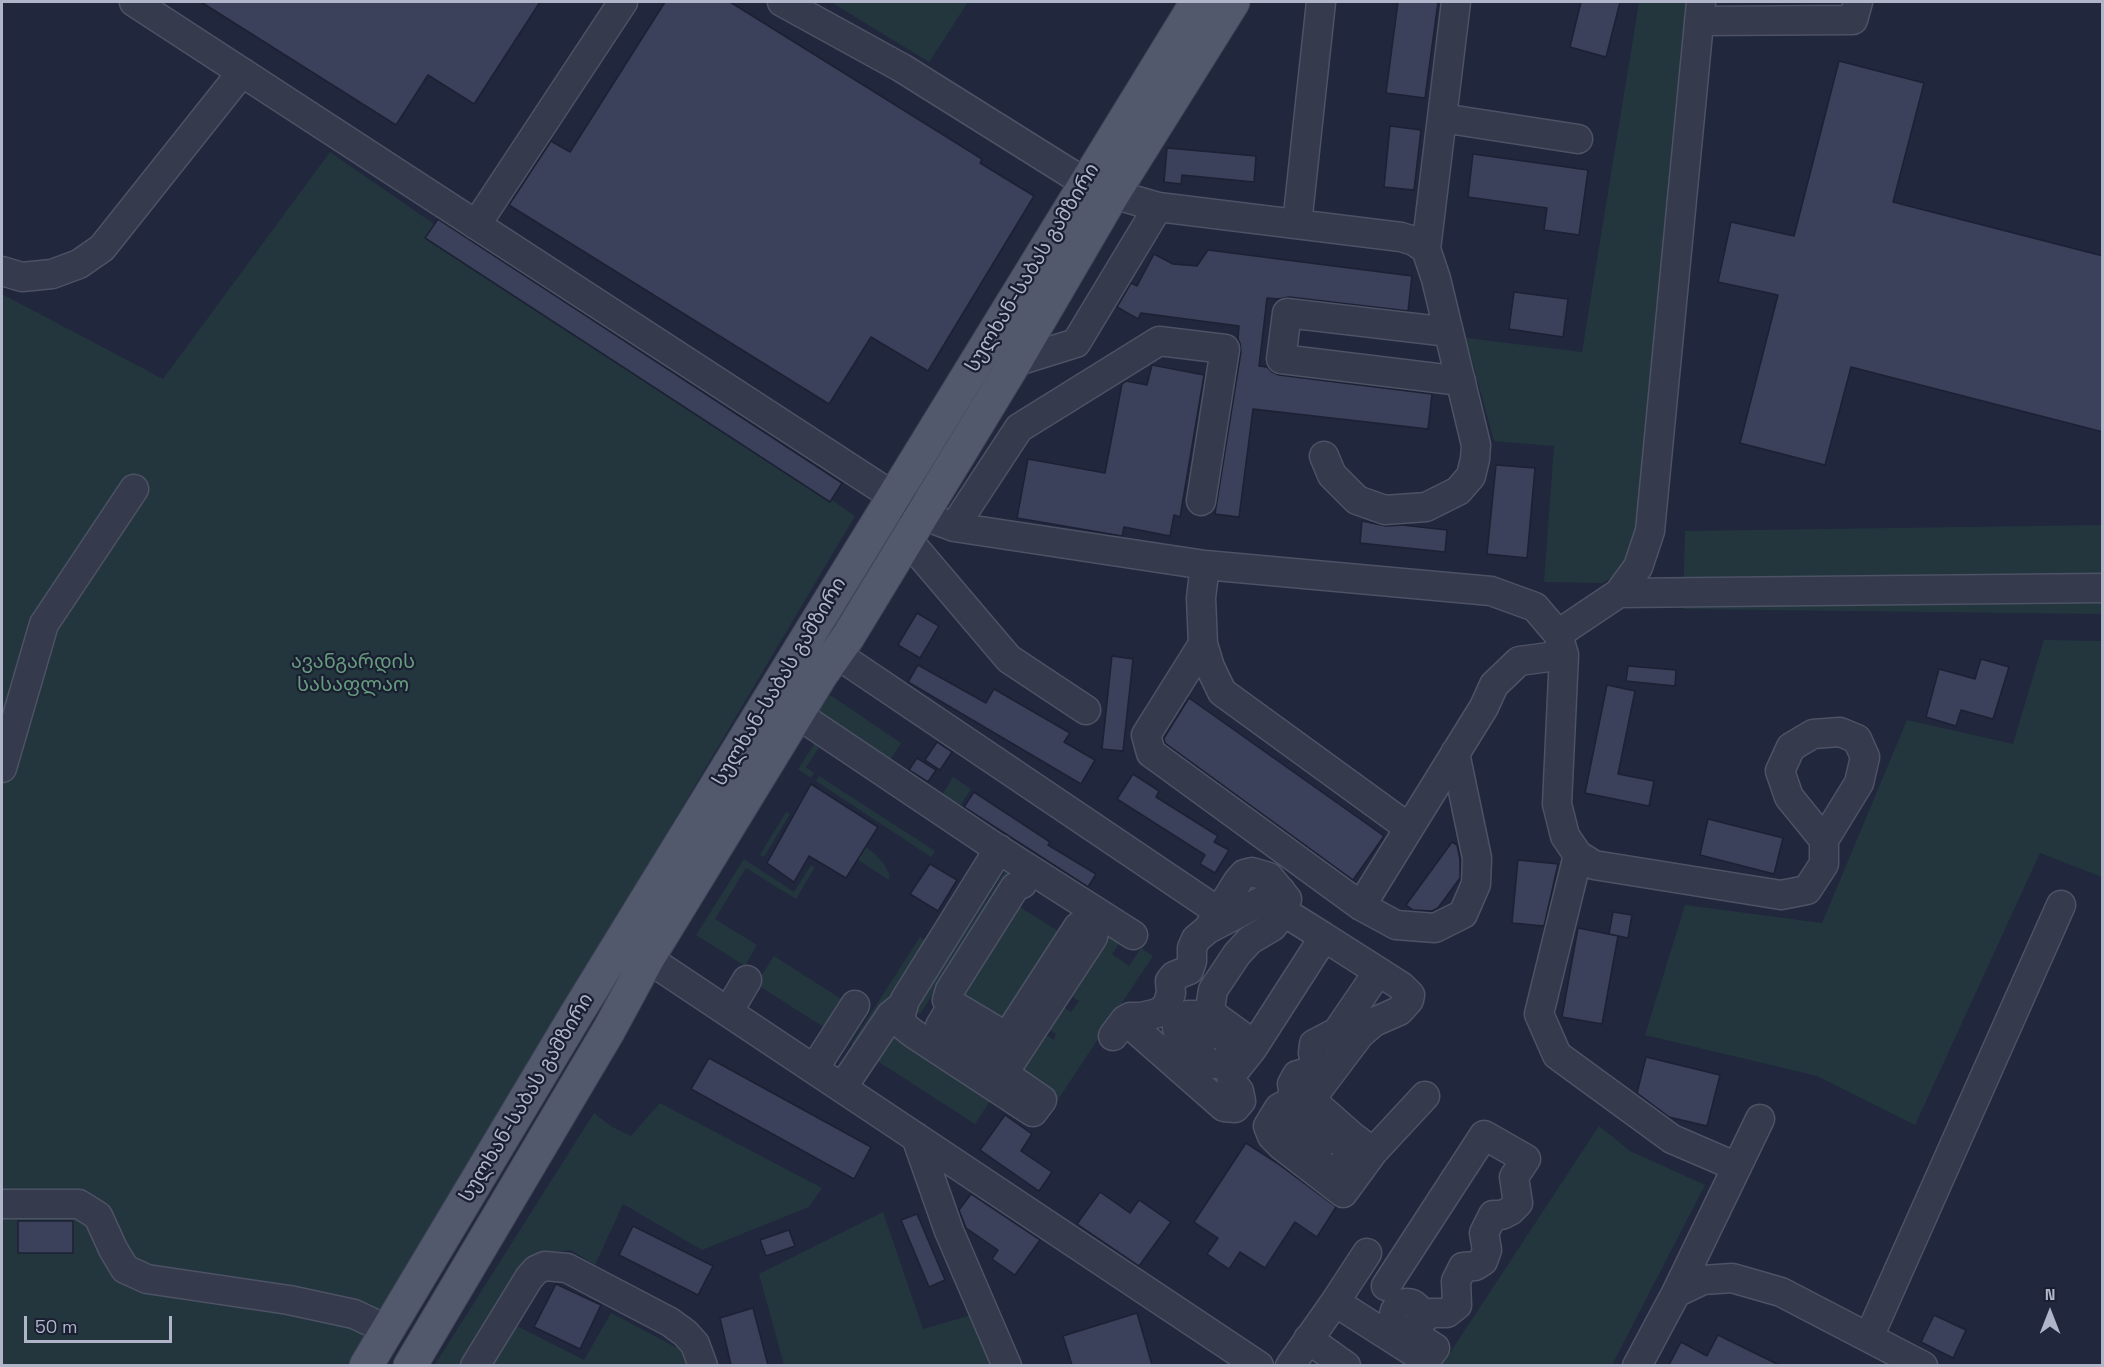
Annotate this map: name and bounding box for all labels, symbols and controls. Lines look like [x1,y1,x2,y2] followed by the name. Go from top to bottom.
[961,159,1105,377] street label: სულხან-საბას გამზირი
[708,573,852,791] street label: სულხან-საბას გამზირი
[291,651,415,698] park label: ავანგარდის სასაფლაო
[455,989,599,1207] street label: სულხან-საბას გამზირი
[2020,1283,2080,1343] north arrow
[2045,1284,2055,1305] text: N
[27,1304,176,1342] scale bar
[35,1315,77,1338] text: 50 m

